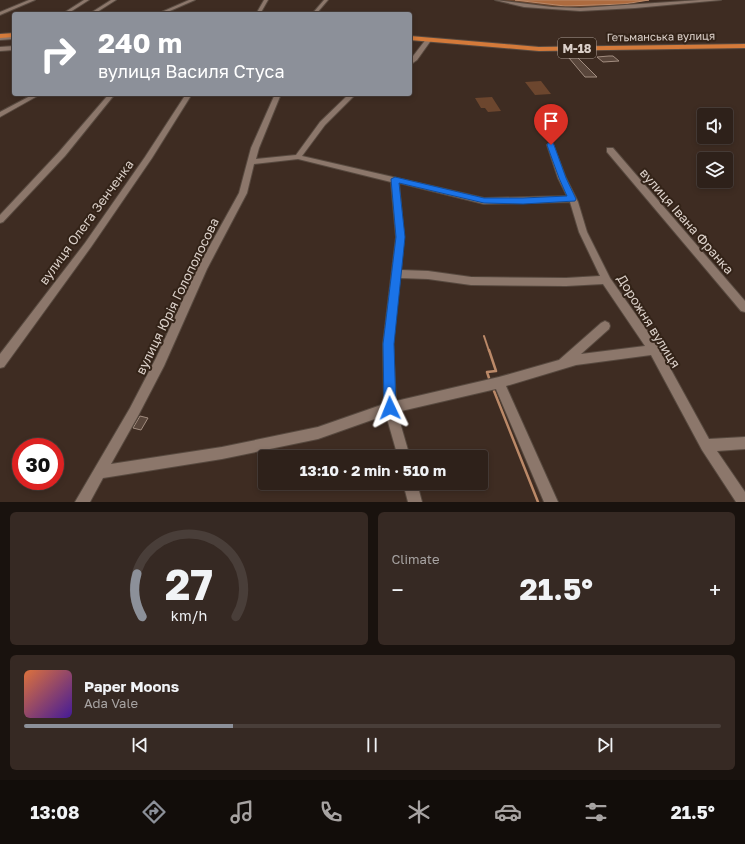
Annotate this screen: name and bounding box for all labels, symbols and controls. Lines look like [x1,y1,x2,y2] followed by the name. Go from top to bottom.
[98,26,182,59] text: 240 m
[32,28,84,80] icon: right
[607,29,715,43] street label: Гетьманська вулиця
[558,38,596,58] road number: М-18
[98,60,285,82] text: вулиця Василя Стуса
[534,104,568,145] pin
[697,108,733,188] map controls
[697,108,733,144] button: sound
[540,110,562,132] icon: arrive
[697,152,733,188] button: layers
[35,156,137,288] street label: вулиця Олега Зенченка
[637,165,737,277] street label: вулиця Івана Франка
[132,215,222,377] street label: вулиця Юрія Голополосова
[614,271,684,371] street label: Дорожня вулиця
[369,387,411,429] position arrow
[12,438,64,490] speed limit sign: 30
[300,461,446,479] text: 13:10 · 2 min · 510 m
[392,551,439,567] text: Climate
[165,558,213,608] text: 27
[520,571,593,607] text: 21.5°
[392,576,404,603] text: −
[709,576,721,603] text: +
[171,606,207,623] text: km/h
[84,677,179,695] text: Paper Moons
[84,695,138,711] text: Ada Vale
[129,734,151,756] icon: previous
[361,734,383,756] icon: pause
[594,734,616,756] icon: next
[140,798,168,826] icon: directions
[228,798,256,826] icon: music
[317,798,345,826] icon: phone
[405,798,433,826] icon: climate
[494,798,522,826] icon: car
[582,798,610,826] icon: filters
[30,801,79,823] text: 13:08
[671,801,715,823] text: 21.5°

